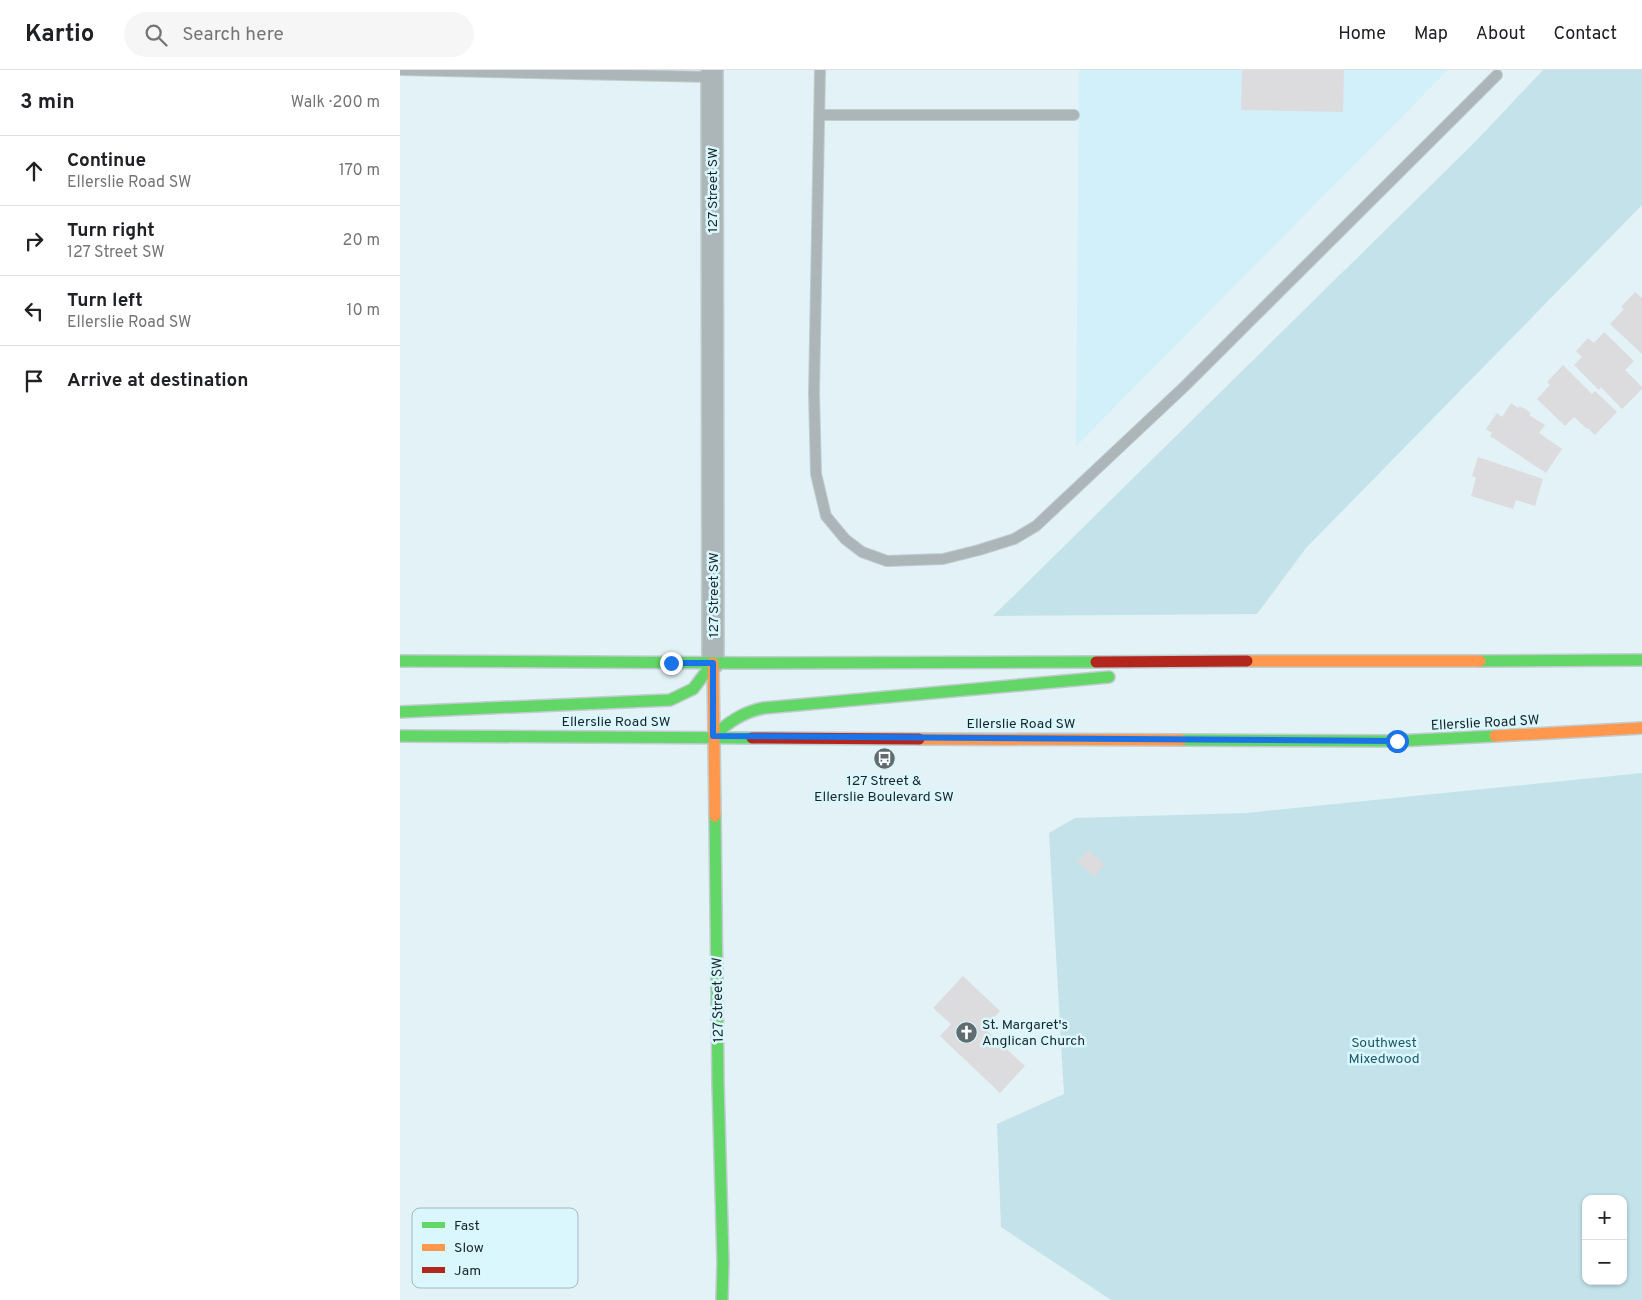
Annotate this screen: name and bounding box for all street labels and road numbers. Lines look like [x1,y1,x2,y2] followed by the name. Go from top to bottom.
[705,147,722,233] street label: 127 Street SW
[706,552,723,638] street label: 127 Street SW
[1430,712,1540,735] street label: Ellerslie Road SW
[562,714,671,731] street label: Ellerslie Road SW
[967,716,1076,733] street label: Ellerslie Road SW
[709,957,728,1043] street label: 127 Street SW

